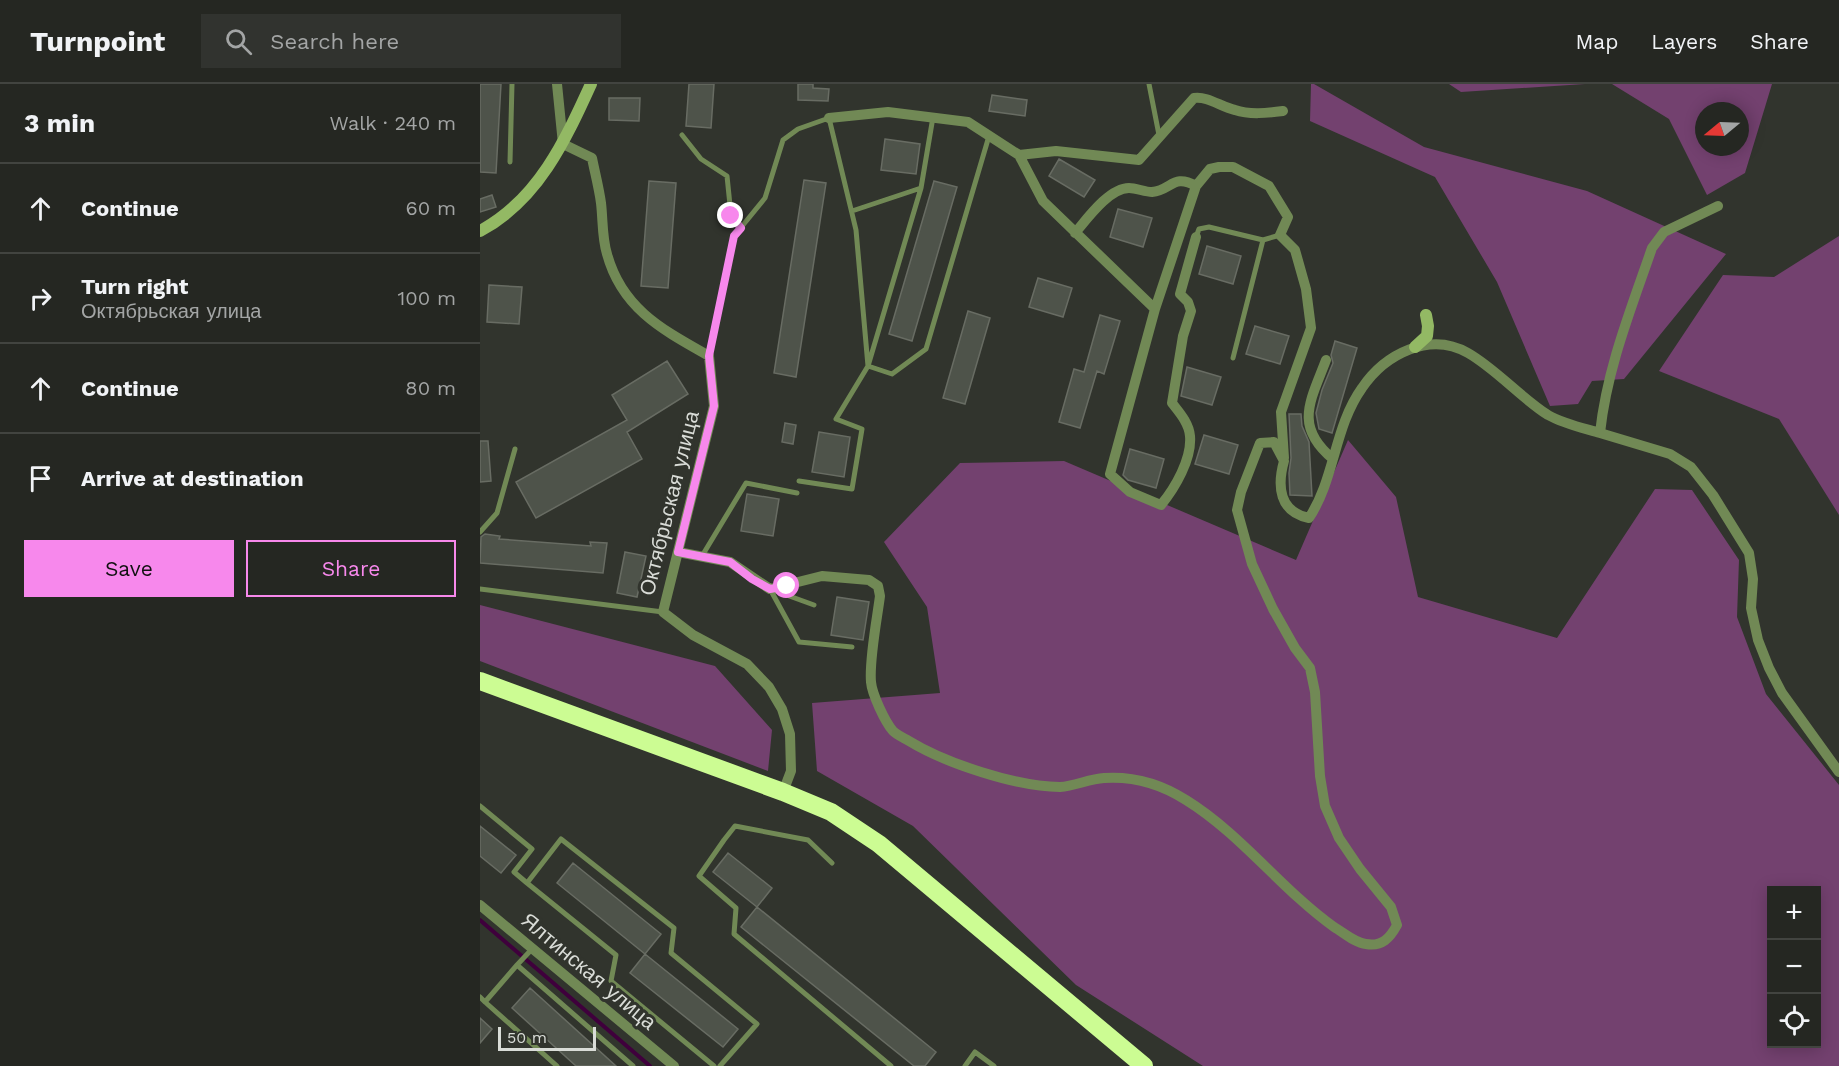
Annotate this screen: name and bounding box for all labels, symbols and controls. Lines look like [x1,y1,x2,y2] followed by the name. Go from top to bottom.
[201,14,621,68] search box
[30,25,165,58] text: Turnpoint
[222,25,255,58] icon: search
[270,29,399,54] text: Search here
[1575,29,1618,54] text: Map
[1651,29,1717,54] text: Layers
[1750,29,1809,54] text: Share
[1695,102,1749,156] north arrow
[24,108,95,138] text: 3 min
[329,111,456,135] text: Walk · 240 m
[24,192,57,225] icon: ahead
[81,196,179,221] text: Continue
[406,196,456,220] text: 60 m
[717,202,743,228] route end
[81,274,188,299] text: Turn right
[24,282,57,315] icon: right
[397,286,456,310] text: 100 m
[81,299,261,323] text: Октябрьская улица
[24,372,57,405] icon: ahead
[81,376,179,401] text: Continue
[405,376,456,400] text: 80 m
[634,408,704,598] street label: Октябрьская улица
[24,462,57,495] icon: arrive
[81,466,304,491] text: Arrive at destination
[24,540,234,597] button: Save
[246,540,456,597] button: Share
[773,572,799,598] route start
[1767,886,1821,1048] map controls
[1767,886,1821,940] button: +
[516,907,662,1035] street label: Ялтинская улица
[1767,940,1821,994] button: −
[1767,994,1821,1048] button: locate
[498,1024,596,1052] scale bar
[507,1028,547,1047] text: 50 m

